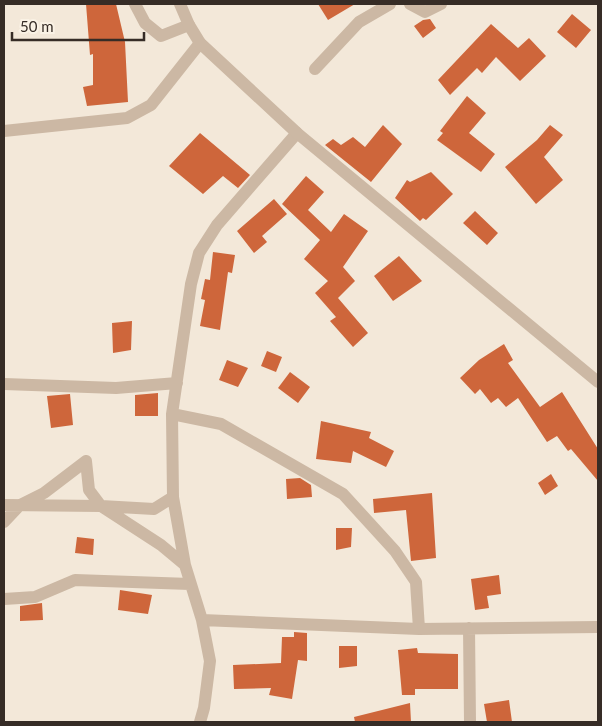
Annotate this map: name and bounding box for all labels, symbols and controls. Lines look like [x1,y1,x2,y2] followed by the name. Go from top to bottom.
[12,10,145,42] scale bar
[20,17,54,35] text: 50 m

